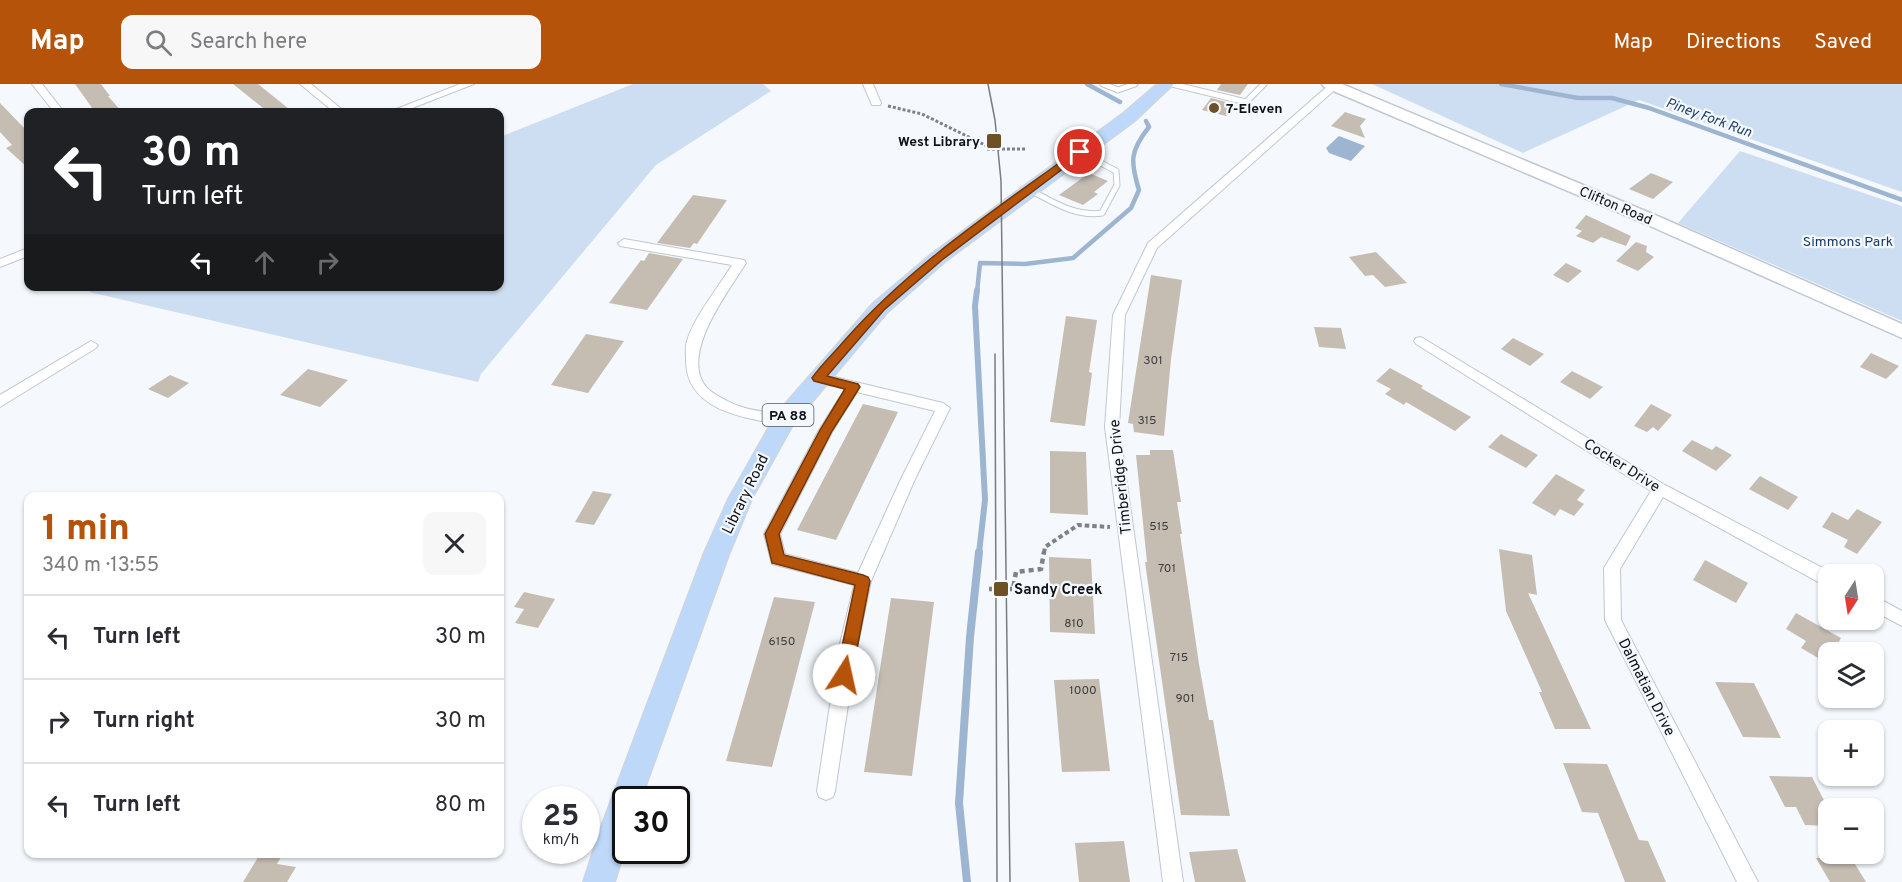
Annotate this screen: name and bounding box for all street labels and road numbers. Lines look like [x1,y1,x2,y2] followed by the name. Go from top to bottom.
[1576,183,1654,229] street label: Clifton Road
[762,404,814,426] road number: PA 88
[1106,418,1137,535] street label: Timberidge Drive
[1579,435,1663,497] street label: Cocker Drive
[719,452,774,538] street label: Library Road
[1613,636,1678,740] street label: Dalmatian Drive

